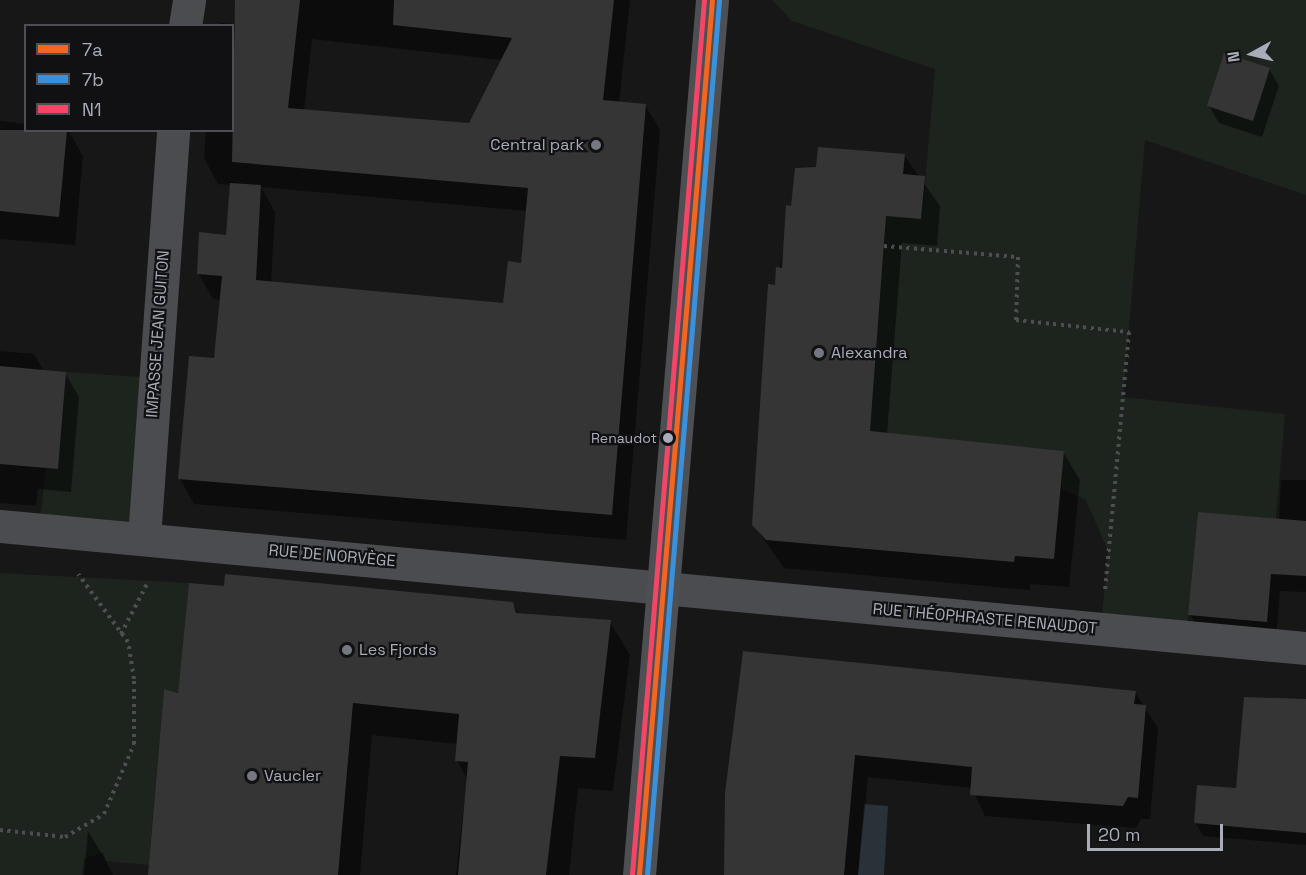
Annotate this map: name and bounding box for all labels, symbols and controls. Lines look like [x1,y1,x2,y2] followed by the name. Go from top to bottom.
[24,24,234,132] legend
[1222,24,1282,84] north arrow
[82,38,103,61] text: 7a
[1223,50,1245,63] text: N
[82,68,104,91] text: 7b
[82,98,101,121] text: N1
[490,135,584,155] place label: Central park
[589,138,603,152] marker: Central park
[143,250,173,418] street label: IMPASSE JEAN GUITON
[831,343,908,363] place label: Alexandra
[812,346,826,360] marker: Alexandra
[591,430,657,446] place label: Renaudot
[662,432,674,444] marker: Renaudot
[268,541,396,571] street label: RUE DE NORVÈGE
[872,600,1098,638] street label: RUE THÉOPHRASTE RENAUDOT
[359,640,437,660] place label: Les Fjords
[340,643,354,657] marker: Les Fjords
[264,766,321,786] place label: Vaucler
[245,769,259,783] marker: Vaucler
[1090,812,1226,850] scale bar
[1098,823,1141,846] text: 20 m

